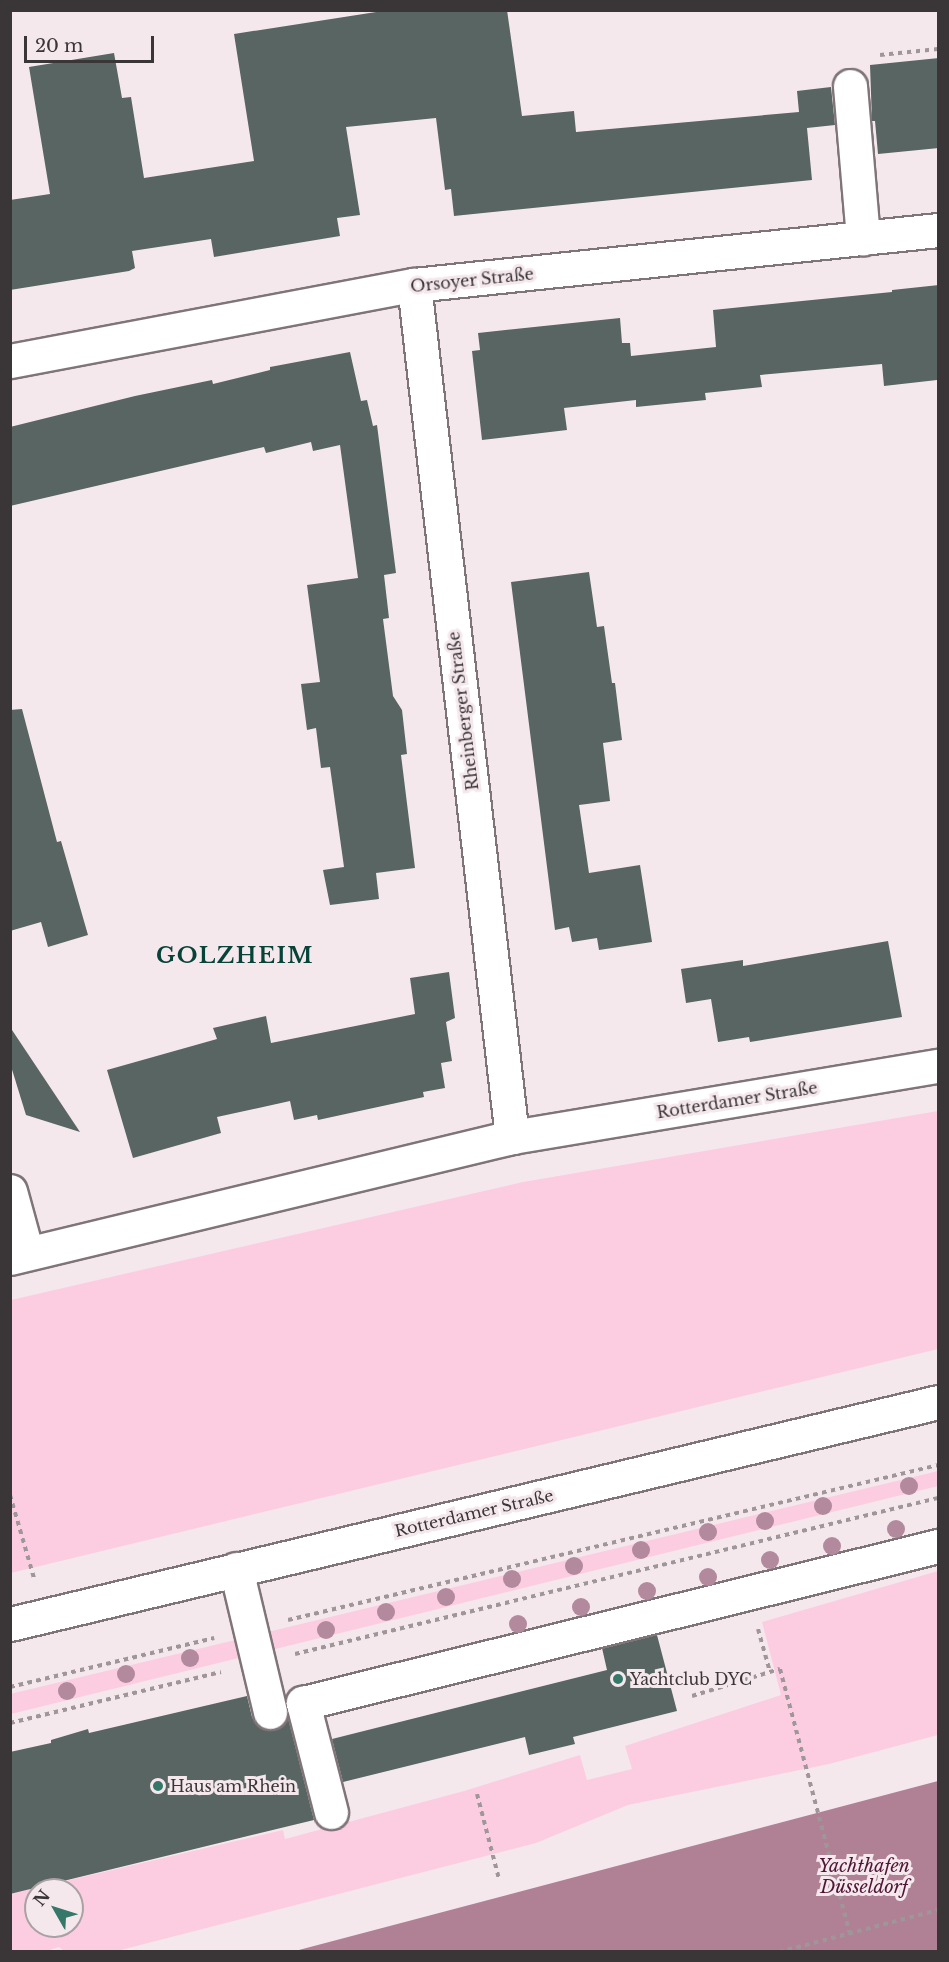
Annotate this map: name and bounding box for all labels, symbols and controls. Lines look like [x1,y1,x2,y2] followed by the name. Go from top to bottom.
[27,24,158,62] scale bar
[35,35,83,57] text: 20 m
[409,264,535,296] street label: Orsoyer Straße
[444,630,482,792] street label: Rheinberger Straße
[156,943,314,969] district label: GOLZHEIM
[655,1078,819,1122] street label: Rotterdamer Straße
[393,1485,555,1541] street label: Rotterdamer Straße
[630,1669,752,1689] place label: Yachtclub DYC
[611,1672,625,1686] marker: Yachtclub DYC
[170,1776,296,1796] place label: Haus am Rhein
[151,1779,165,1793] marker: Haus am Rhein
[818,1856,910,1898] water label: Yachthafen Düsseldorf
[24,1878,84,1938] north arrow
[29,1886,54,1910] text: N

